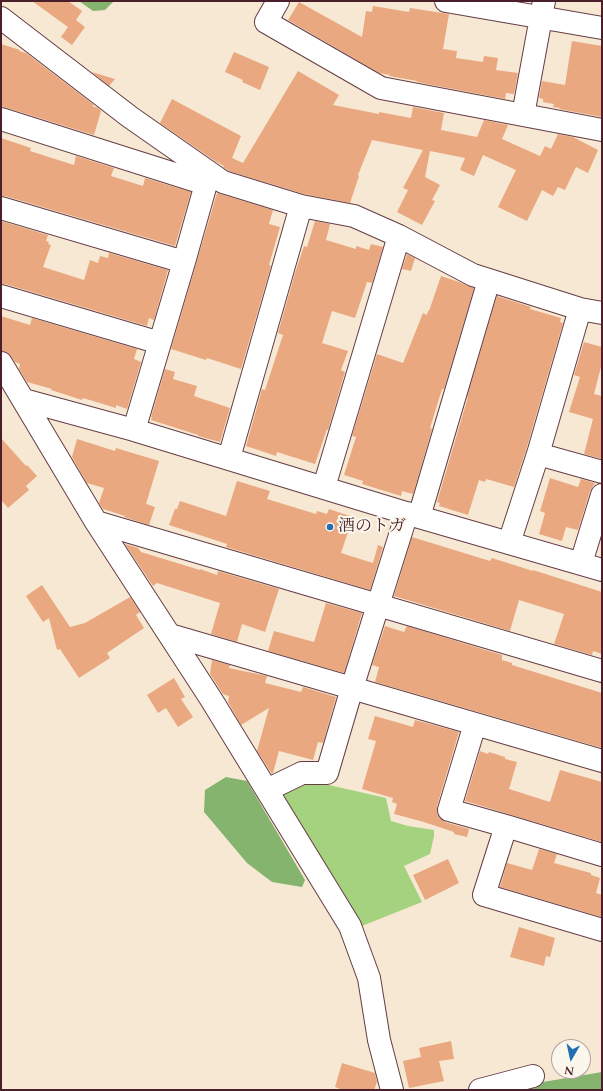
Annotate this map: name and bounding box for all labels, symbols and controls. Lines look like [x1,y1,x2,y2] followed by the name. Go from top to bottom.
[338,517,406,537] place label: 酒のトガ
[325,522,335,532] marker: 酒のトガ
[551,1039,591,1079] north arrow
[563,1062,575,1079] text: N

